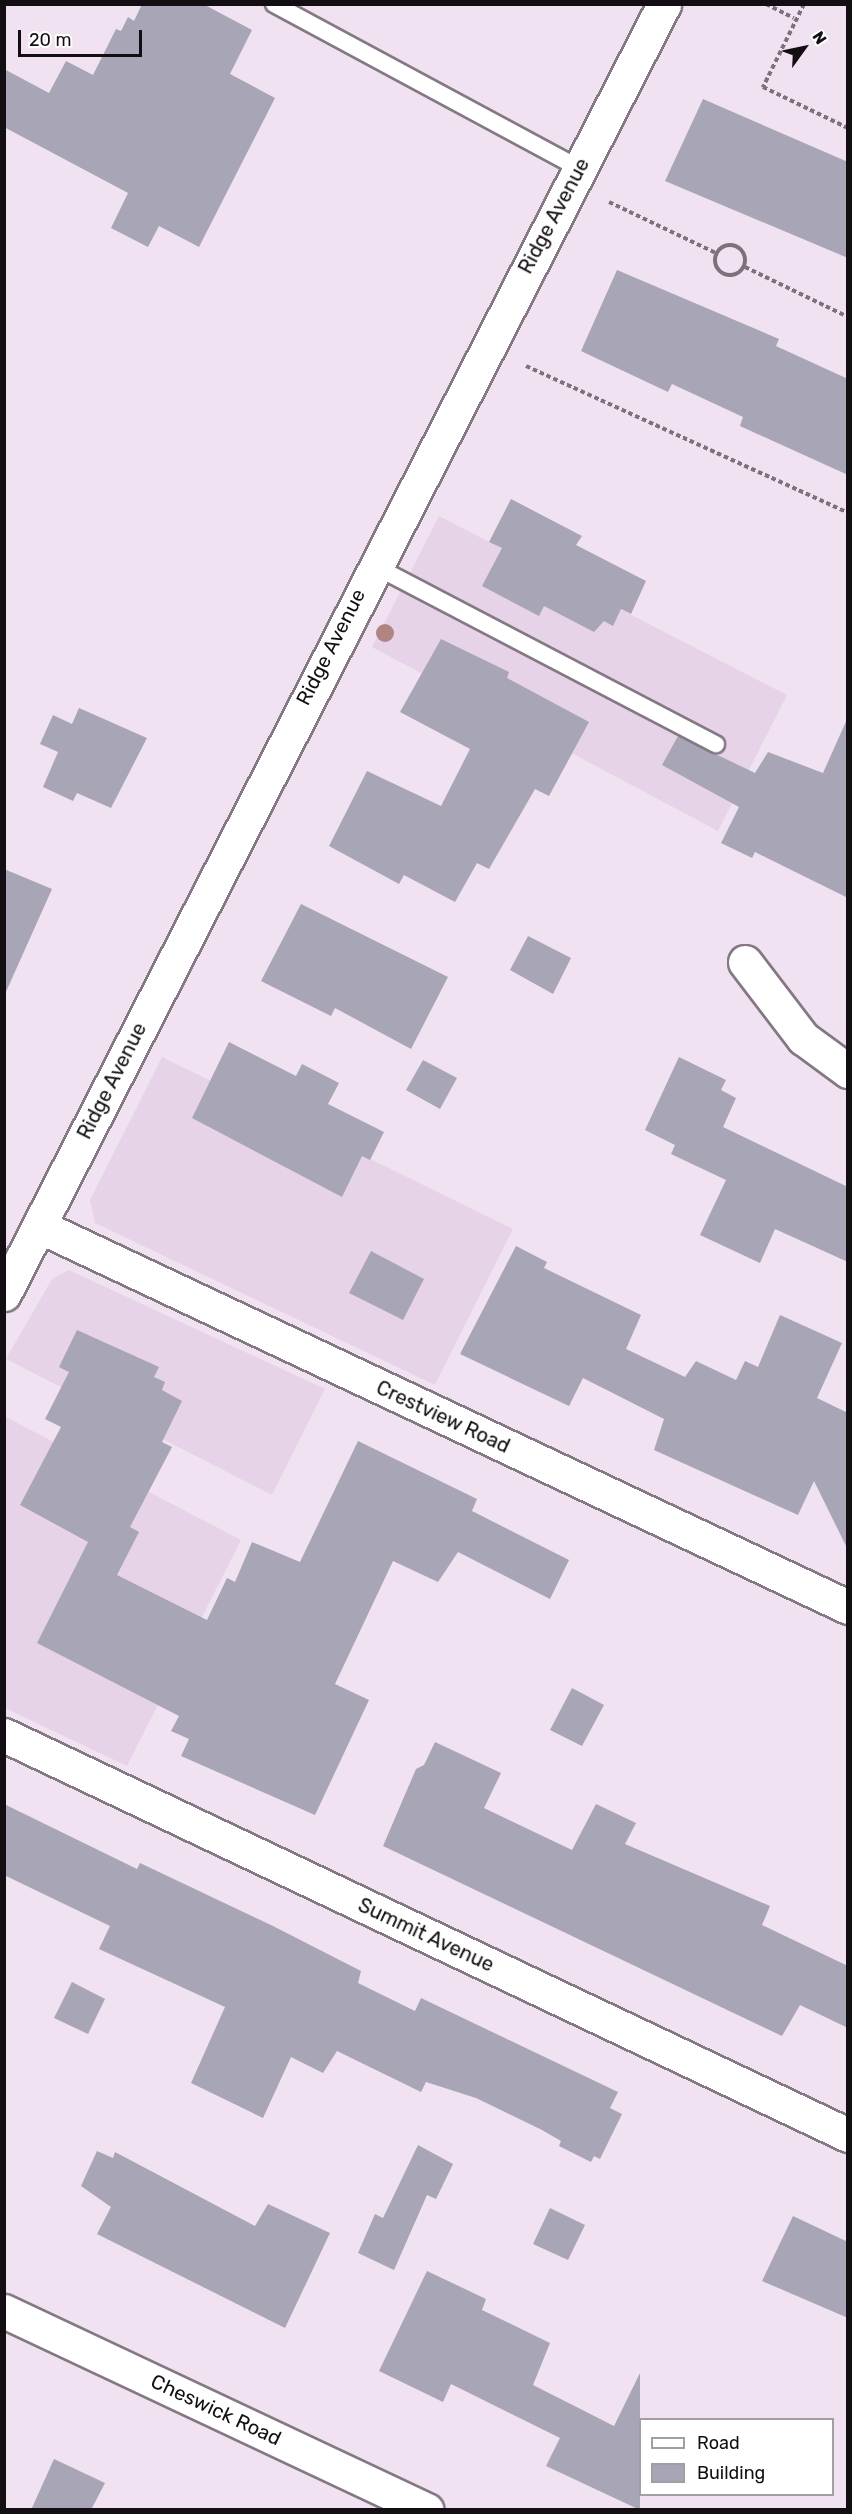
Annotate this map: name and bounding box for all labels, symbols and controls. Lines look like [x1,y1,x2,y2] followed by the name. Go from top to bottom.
[21,18,146,56] scale bar
[774,18,834,78] north arrow
[808,28,831,48] text: N
[29,29,71,51] text: 20 m
[513,154,595,278] street label: Ridge Avenue
[291,585,371,709] street label: Ridge Avenue
[72,1019,152,1143] street label: Ridge Avenue
[372,1375,514,1459] street label: Crestview Road
[354,1893,498,1977] street label: Summit Avenue
[147,2369,285,2451] street label: Cheswick Road
[639,2418,834,2496] legend
[697,2432,740,2454] text: Road
[697,2462,765,2484] text: Building

